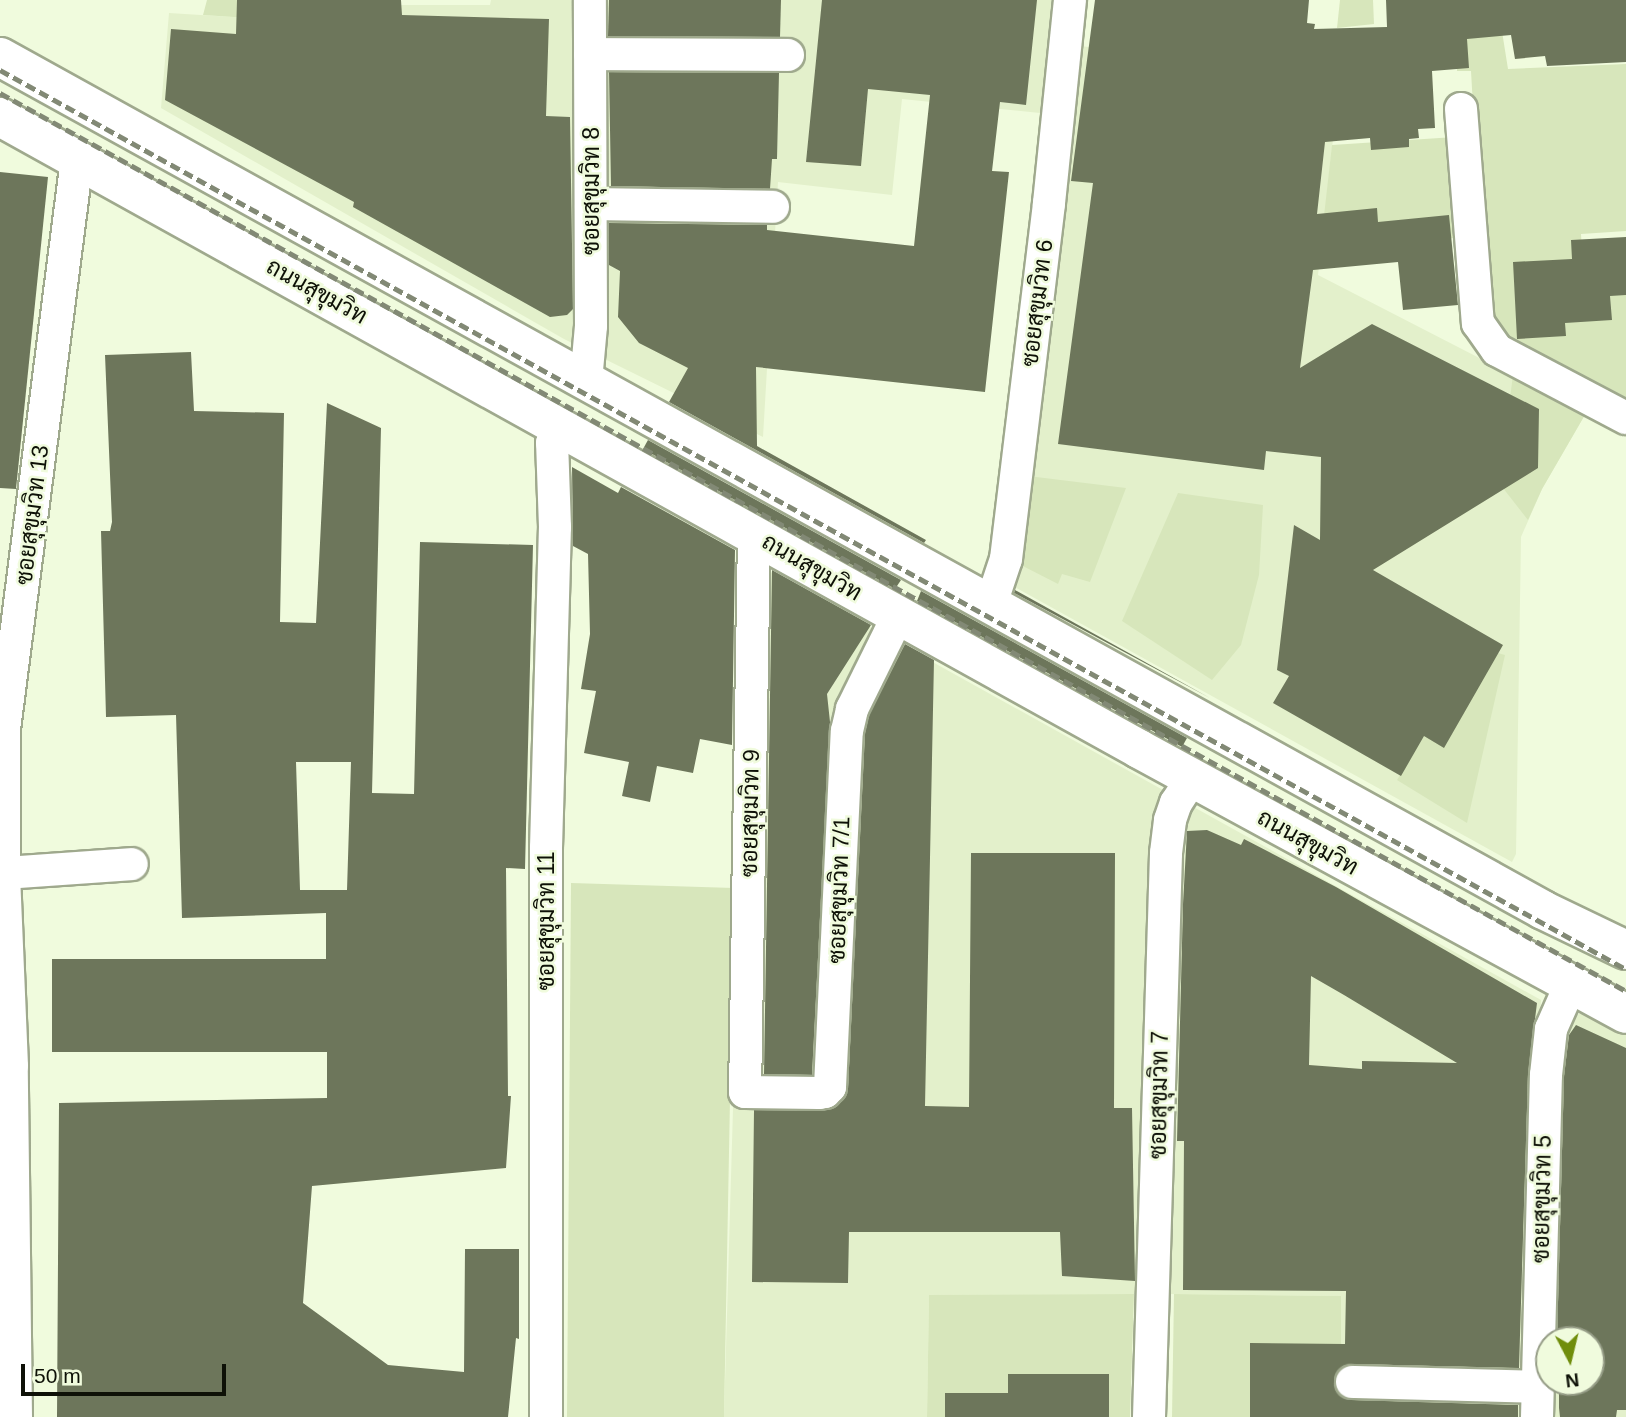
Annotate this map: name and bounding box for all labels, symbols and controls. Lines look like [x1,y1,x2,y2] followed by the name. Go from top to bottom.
[577,127,605,255] street label: ซอยสุขุมวิท 8
[1016,238,1058,368] street label: ซอยสุขุมวิท 6
[262,252,372,330] street label: ถนนสุขุมวิท
[10,443,54,587] street label: ซอยสุขุมวิท 13
[757,527,867,607] street label: ถนนสุขุมวิท
[735,749,765,877] street label: ซอยสุขุมวิท 9
[1253,803,1363,881] street label: ถนนสุขุมวิท
[823,816,855,964] street label: ซอยสุขุมวิท 7/1
[532,851,560,991] street label: ซอยสุขุมวิท 11
[1144,1031,1174,1159] street label: ซอยสุขุมวิท 7
[1527,1135,1557,1263] street label: ซอยสุขุมวิท 5
[1535,1326,1605,1396] north arrow
[24,1350,229,1394] scale bar
[34,1364,81,1387] text: 50 m
[1564,1369,1580,1392] text: N

